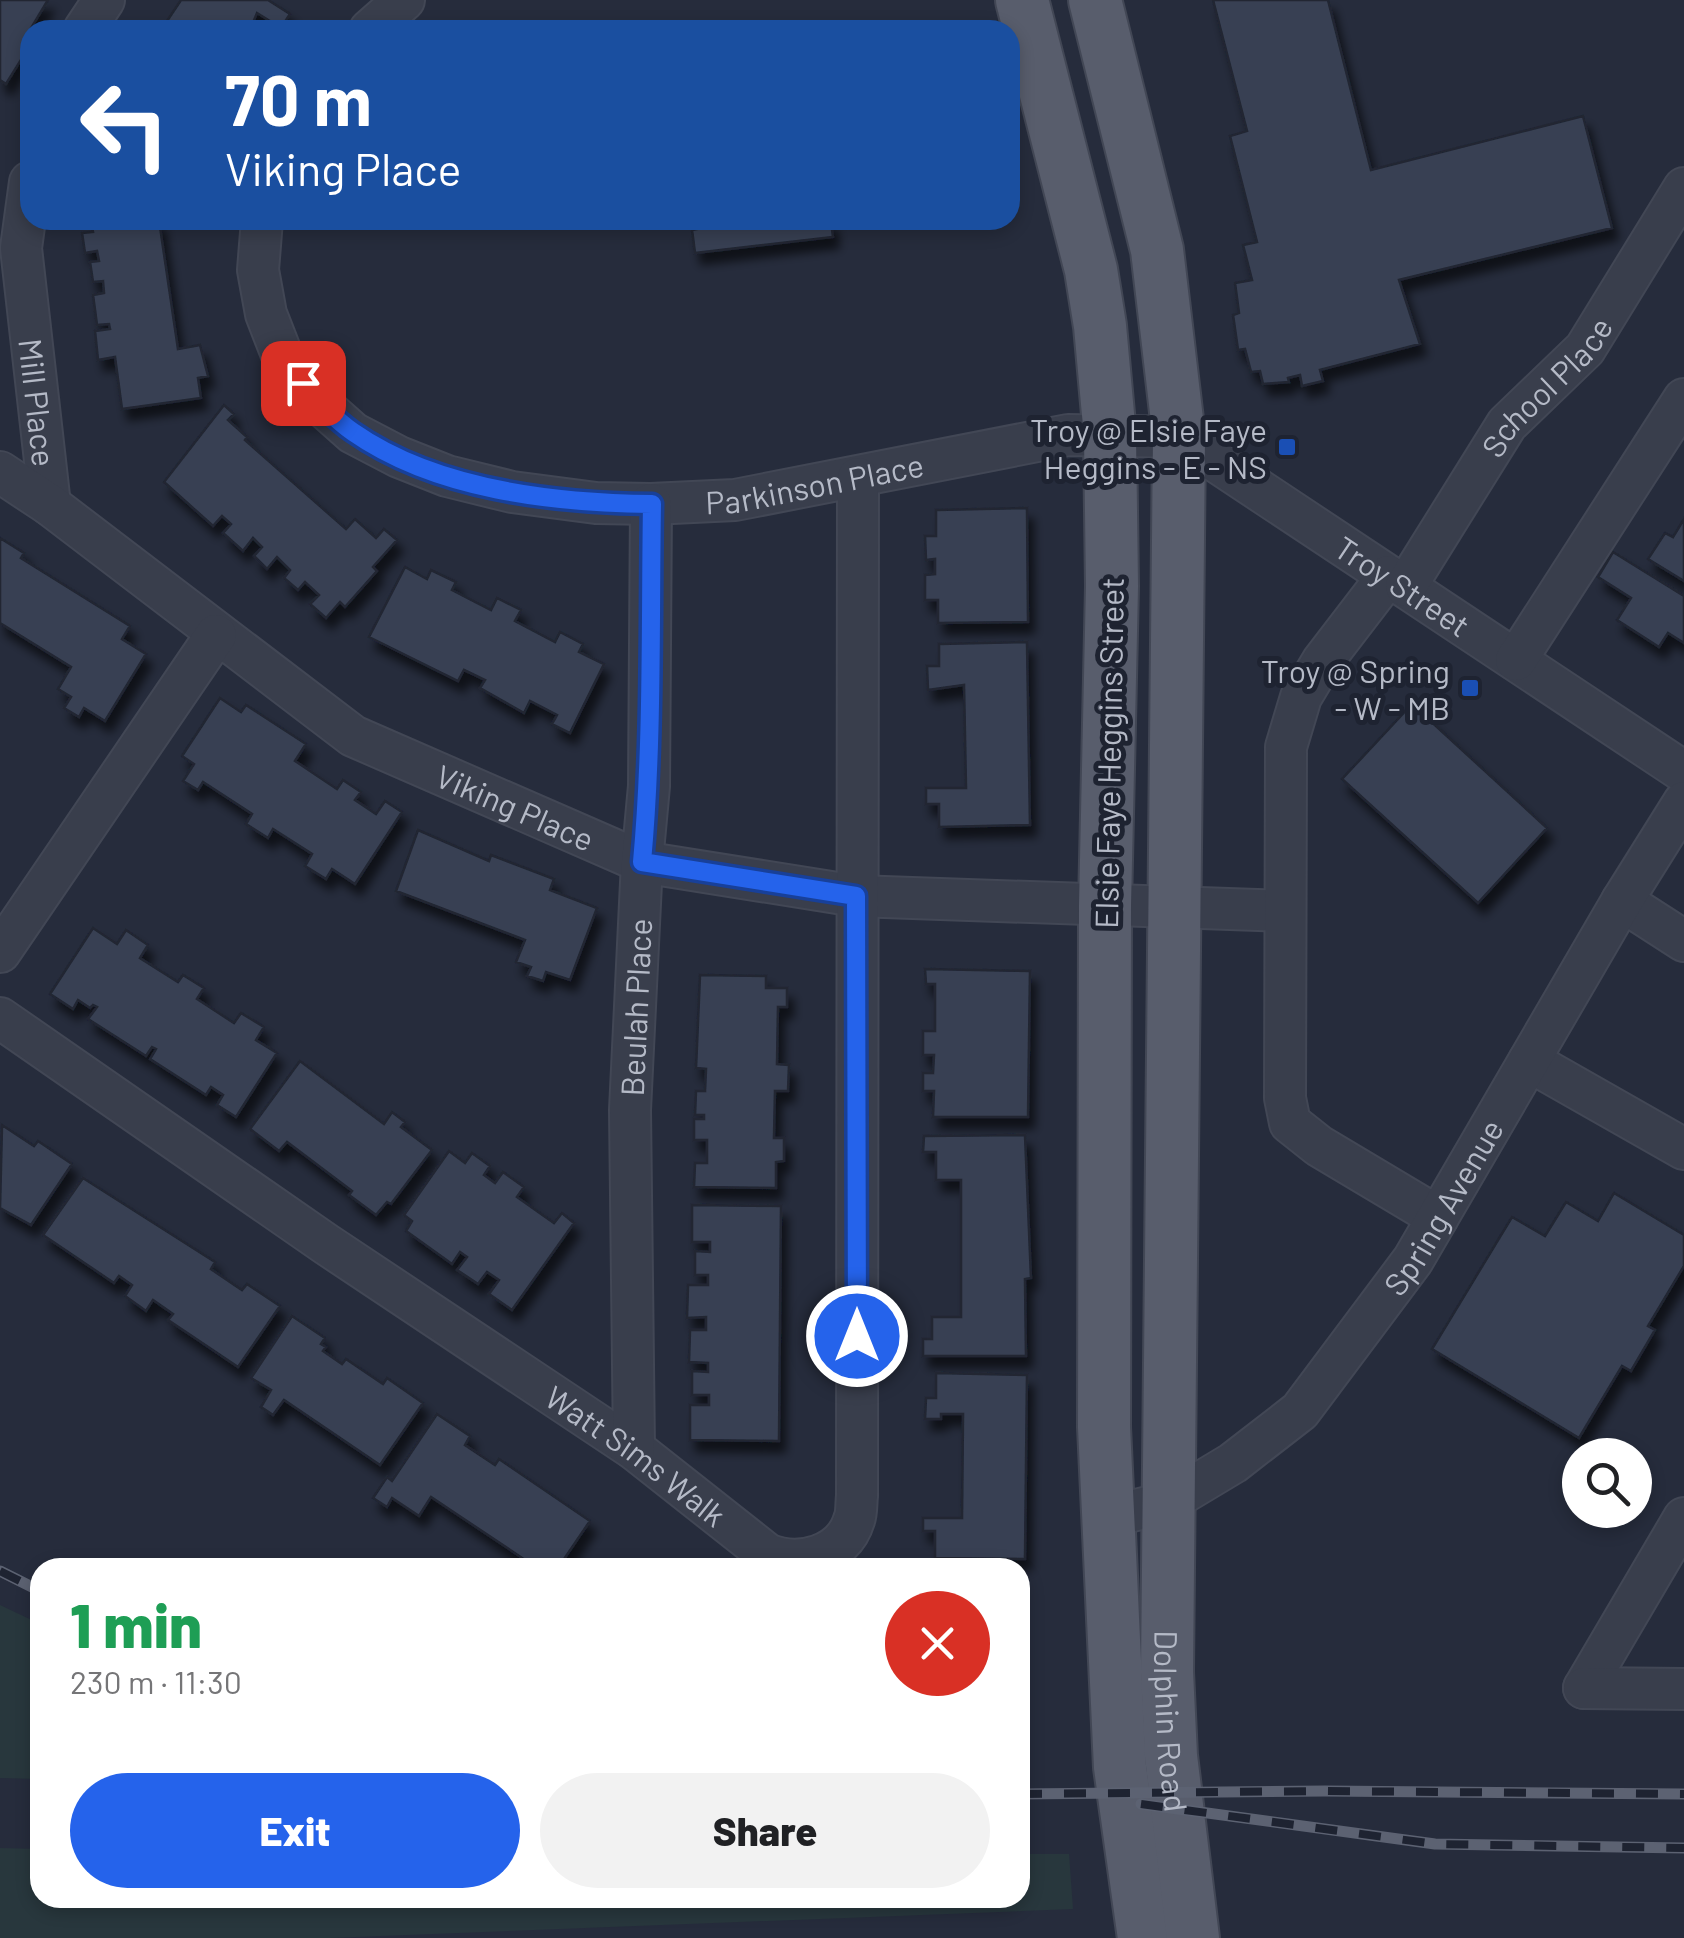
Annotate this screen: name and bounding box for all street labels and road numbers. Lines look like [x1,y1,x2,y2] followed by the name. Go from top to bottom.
[1473,310,1619,463] street label: School Place
[12,336,65,468] street label: Mill Place
[705,445,927,520] street label: Parkinson Place
[1329,527,1477,644] street label: Troy Street
[1086,577,1130,929] street label: Elsie Faye Heggins Street
[431,756,600,858] street label: Viking Place
[612,917,658,1097] street label: Beulah Place
[1375,1112,1510,1302] street label: Spring Avenue
[539,1377,734,1534] street label: Watt Sims Walk
[1148,1630,1197,1814] street label: Dolphin Road

